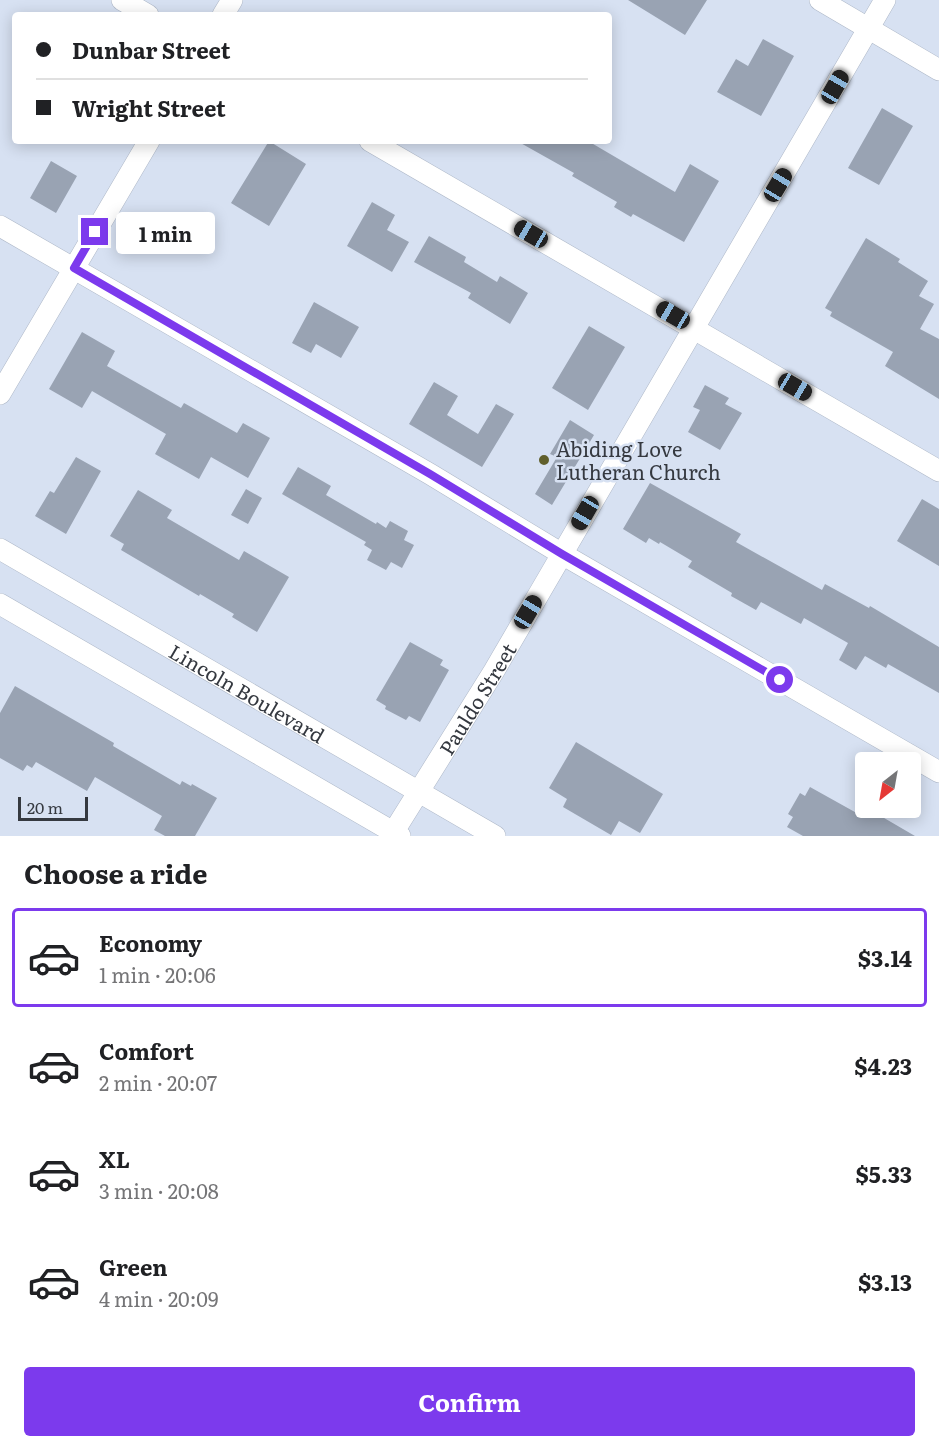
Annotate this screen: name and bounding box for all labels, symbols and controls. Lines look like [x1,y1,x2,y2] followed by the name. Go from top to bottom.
[72,33,230,66] text: Dunbar Street
[818,67,852,107] car
[72,91,226,124] text: Wright Street
[761,165,795,205] car
[116,211,215,253] callout: 1 min
[511,217,551,251] car
[81,218,108,245] route end
[139,218,192,248] text: 1 min
[653,298,693,332] car
[775,370,815,404] car
[556,433,721,486] place label: Abiding Love Lutheran Church
[537,453,551,467] marker: Abiding Love Lutheran Church
[568,493,602,533] car
[511,592,545,632] car
[164,635,331,749] street label: Lincoln Boulevard
[431,637,522,760] street label: Pauldo Street
[766,666,793,693] route start
[855,752,921,818] north arrow
[855,752,921,818] map controls
[18,794,88,822] scale bar
[27,795,63,819] text: 20 m
[24,852,207,892] text: Choose a ride
[99,926,202,959] text: Economy
[27,931,81,985] icon: car
[858,941,912,974] text: $3.14
[99,959,216,989] text: 1 min · 20:06
[99,1034,194,1067] text: Comfort
[27,1039,81,1093] icon: car
[854,1049,912,1082] text: $4.23
[99,1067,217,1097] text: 2 min · 20:07
[99,1142,130,1175] text: XL
[27,1147,81,1201] icon: car
[856,1157,912,1190] text: $5.33
[99,1175,219,1205] text: 3 min · 20:08
[99,1250,168,1283] text: Green
[27,1255,81,1309] icon: car
[858,1265,912,1298] text: $3.13
[99,1283,218,1313] text: 4 min · 20:09
[24,1367,915,1436] button: Confirm

